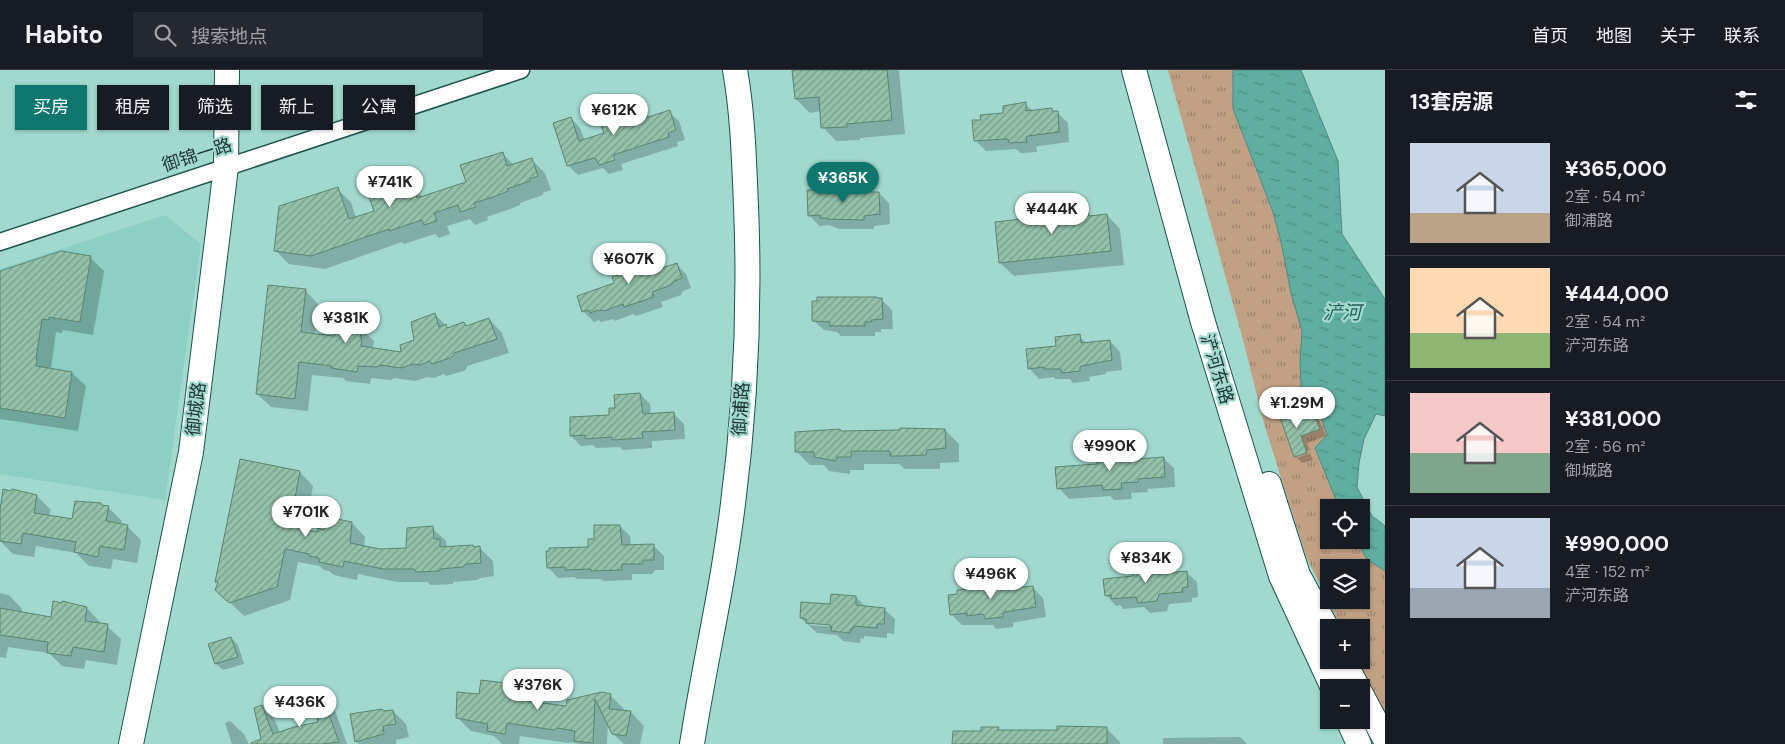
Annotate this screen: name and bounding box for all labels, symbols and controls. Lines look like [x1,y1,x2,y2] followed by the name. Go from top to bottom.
[133,12,483,57] search box
[25,19,103,50] text: Habito
[151,21,179,49] icon: search
[191,24,267,49] text: 搜索地点
[1532,24,1568,48] text: 首页
[1596,24,1632,48] text: 地图
[1660,24,1696,48] text: 关于
[1724,24,1760,48] text: 联系
[15,85,87,130] chip: 买房
[97,85,169,130] chip: 租房
[179,85,251,130] chip: 筛选
[261,85,333,130] chip: 新上
[343,85,415,130] chip: 公寓
[1732,86,1760,114] icon: filters
[1410,88,1493,116] text: 13套房源
[579,93,649,136] pin: ¥612K
[591,99,637,120] text: ¥612K
[159,132,235,178] street label: 御锦一路
[1565,155,1667,183] text: ¥365,000
[808,162,878,204] pin: ¥365K
[1450,163,1510,223] icon: home
[355,166,425,208] pin: ¥741K
[818,167,868,188] text: ¥365K
[367,171,413,192] text: ¥741K
[1565,186,1645,207] text: 2室 · 54 m²
[1017,192,1087,235] pin: ¥444K
[1026,198,1078,219] text: ¥444K
[1565,210,1613,231] text: 御浦路
[594,242,664,285] pin: ¥607K
[604,248,654,269] text: ¥607K
[1565,280,1669,308] text: ¥444,000
[1450,288,1510,348] icon: home
[1323,300,1365,325] water label: 浐河
[311,302,381,344] pin: ¥381K
[323,307,369,328] text: ¥381K
[1565,311,1645,332] text: 2室 · 54 m²
[1195,331,1239,407] street label: 浐河东路
[1565,335,1629,356] text: 浐河东路
[181,381,211,437] street label: 御城路
[727,381,755,437] street label: 御浦路
[1256,386,1338,429] pin: ¥1.29M
[1270,392,1324,413] text: ¥1.29M
[1565,405,1661,433] text: ¥381,000
[1450,413,1510,473] icon: home
[1075,430,1145,472] pin: ¥990K
[1084,435,1136,456] text: ¥990K
[1565,436,1646,457] text: 2室 · 56 m²
[1565,460,1613,481] text: 御城路
[271,496,341,538] pin: ¥701K
[1320,499,1370,729] map controls
[1320,499,1370,549] button: locate
[283,501,329,522] text: ¥701K
[1565,530,1669,558] text: ¥990,000
[1450,538,1510,598] icon: home
[1111,542,1181,584] pin: ¥834K
[1120,547,1172,568] text: ¥834K
[956,558,1026,600] pin: ¥496K
[1320,559,1370,609] button: layers
[1565,561,1650,582] text: 4室 · 152 m²
[965,563,1017,584] text: ¥496K
[1565,585,1629,606] text: 浐河东路
[1320,619,1370,669] button: +
[503,668,573,711] pin: ¥376K
[514,674,562,695] text: ¥376K
[1320,679,1370,729] button: −
[265,686,335,728] pin: ¥436K
[274,691,326,712] text: ¥436K

